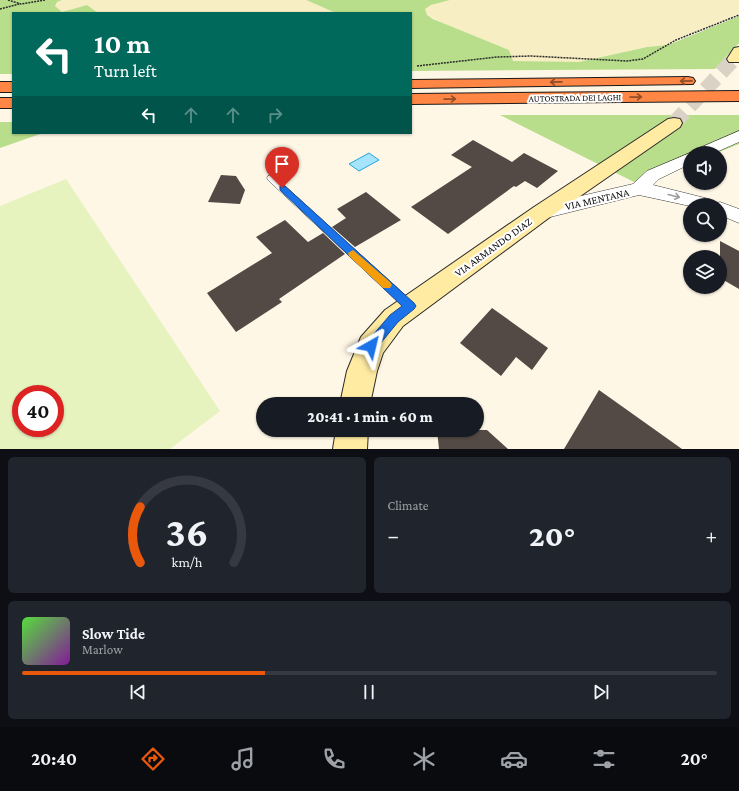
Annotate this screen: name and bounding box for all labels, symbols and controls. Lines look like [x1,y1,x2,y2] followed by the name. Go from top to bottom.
[28,28,80,80] icon: left
[94,28,151,59] text: 10 m
[94,61,157,81] text: Turn left
[680,77,693,85] one-way arrow
[550,78,563,86] one-way arrow
[529,92,622,104] street label: AUTOSTRADA DEI LAGHI
[629,93,642,101] one-way arrow
[443,95,456,103] one-way arrow
[138,104,160,126] icon: left
[180,104,202,126] icon: ahead
[222,104,244,126] icon: ahead
[264,104,286,126] icon: right
[683,146,727,294] map controls
[683,146,727,190] button: sound
[265,147,299,188] pin
[271,153,293,175] icon: arrive
[564,186,631,212] street label: VIA MENTANA
[668,193,681,200] one-way arrow
[683,198,727,242] button: search
[452,215,534,279] street label: VIA ARMANDO DIAZ
[683,250,727,294] button: layers
[350,325,392,367] position arrow
[12,385,64,437] speed limit sign: 40
[307,409,433,425] text: 20:41 · 1 min · 60 m
[388,498,428,513] text: Climate
[165,509,208,555] text: 36
[529,519,576,552] text: 20°
[388,523,399,548] text: −
[705,523,717,548] text: +
[171,554,202,570] text: km/h
[82,626,145,642] text: Slow Tide
[82,642,123,657] text: Marlow
[127,681,149,703] icon: previous
[358,681,380,703] icon: pause
[590,681,612,703] icon: next
[139,745,167,773] icon: directions
[229,745,257,773] icon: music
[320,745,348,773] icon: phone
[410,745,438,773] icon: climate
[500,745,528,773] icon: car
[590,745,618,773] icon: filters
[31,749,77,769] text: 20:40
[681,749,708,769] text: 20°

